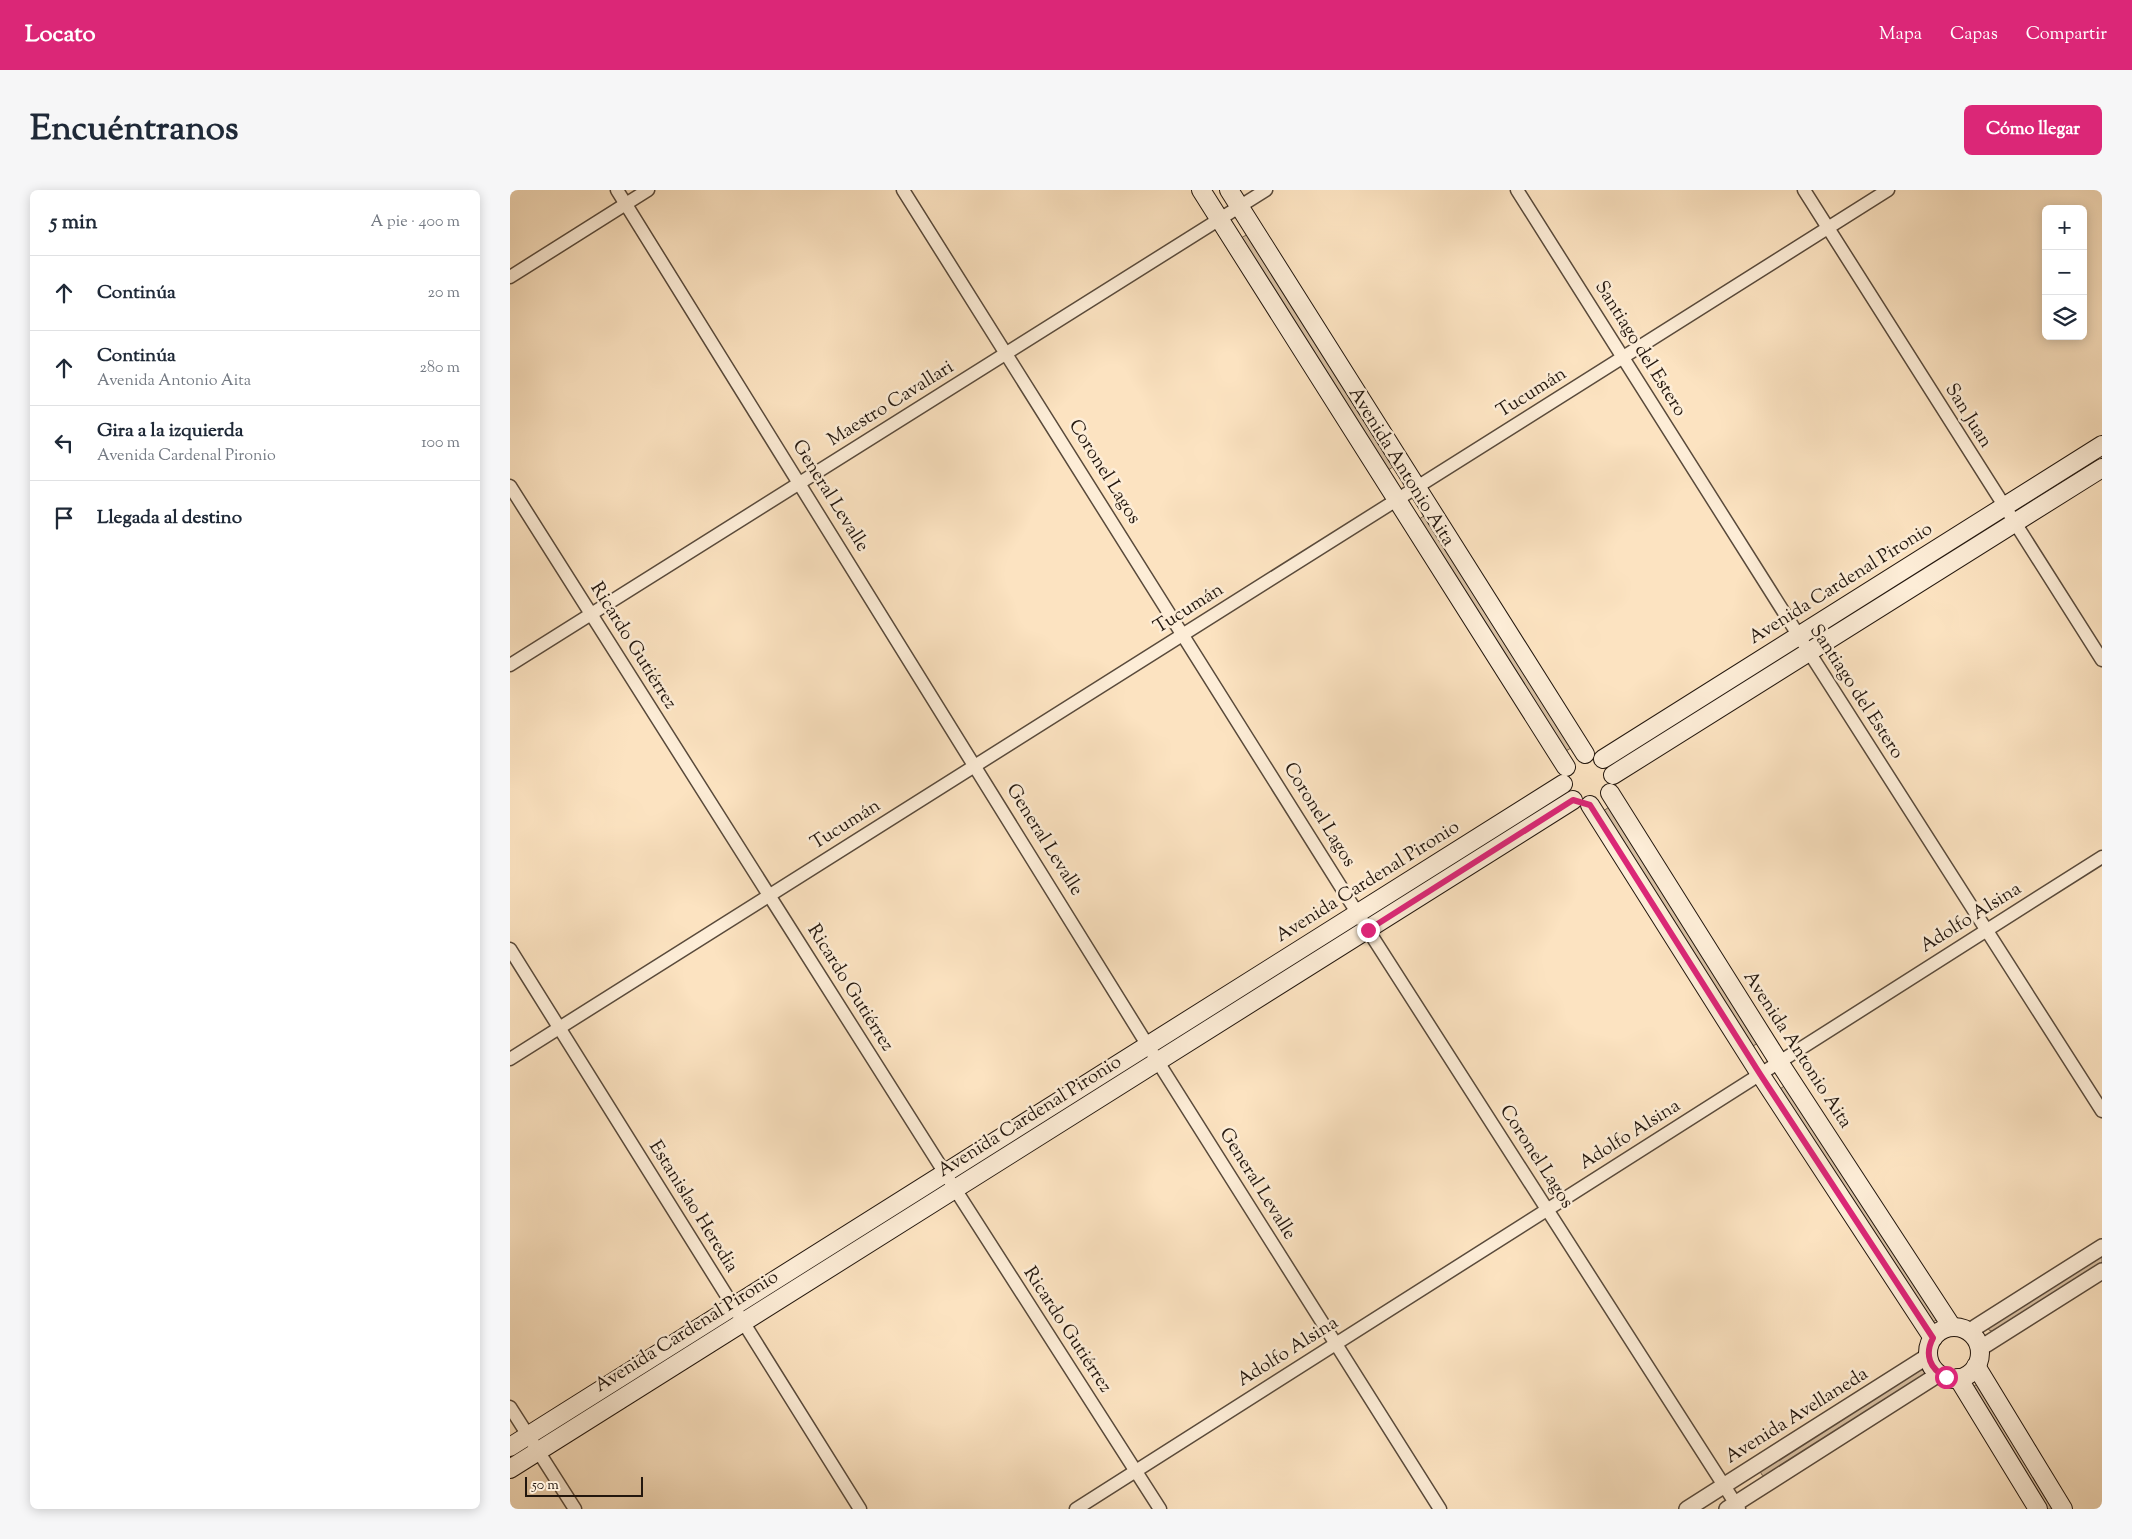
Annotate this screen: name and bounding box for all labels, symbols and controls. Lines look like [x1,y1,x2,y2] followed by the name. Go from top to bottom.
[25,18,96,52] text: Locato
[1879,22,1922,48] text: Mapa
[1950,22,1998,48] text: Capas
[2026,22,2107,48] text: Compartir
[30,105,239,156] text: Encuéntranos
[1964,105,2102,155] button: Cómo llegar
[2042,205,2087,340] map controls
[2042,205,2087,250] button: +
[50,208,97,238] text: 5 min
[370,211,460,234] text: A pie · 400 m
[2042,250,2087,295] button: −
[1587,276,1693,422] street label: Santiago del Estero
[50,279,78,307] icon: ahead
[97,280,176,307] text: Continúa
[427,282,460,305] text: 20 m
[2042,295,2087,340] button: layers
[97,343,176,370] text: Continúa
[50,354,78,382] icon: ahead
[823,354,959,454] street label: Maestro Cavallari
[419,357,460,380] text: 280 m
[1492,361,1572,425] street label: Tucumán
[97,370,251,393] text: Avenida Antonio Aita
[1938,378,1998,454] street label: San Juan
[1341,382,1461,552] street label: Avenida Antonio Aita
[1061,414,1147,530] street label: Coronel Lagos
[97,418,243,445] text: Gira a la izquierda
[50,429,78,457] icon: left
[421,432,460,455] text: 100 m
[785,435,875,557] street label: General Levalle
[97,445,276,468] text: Avenida Cardenal Pironio
[50,504,78,532] icon: arrive
[97,505,242,532] text: Llegada al destino
[1744,516,1938,652] street label: Avenida Cardenal Pironio
[583,577,683,715] street label: Ricardo Gutiérrez
[1149,577,1229,641] street label: Tucumán
[1802,619,1910,765] street label: Santiago del Estero
[1276,757,1362,873] street label: Coronel Lagos
[999,779,1089,901] street label: General Levalle
[806,793,886,857] street label: Tucumán
[1271,814,1465,950] street label: Avenida Cardenal Pironio
[1915,876,2027,960] street label: Adolfo Alsina
[800,919,900,1057] street label: Ricardo Gutiérrez
[1357,919,1380,942] route end
[1736,966,1858,1134] street label: Avenida Antonio Aita
[933,1049,1127,1185] street label: Avenida Cardenal Pironio
[1574,1093,1686,1177] street label: Adolfo Alsina
[1492,1100,1580,1214] street label: Coronel Lagos
[1212,1123,1302,1245] street label: General Levalle
[641,1136,745,1279] street label: Estanislao Heredia
[1016,1262,1118,1398] street label: Ricardo Gutiérrez
[590,1264,784,1400] street label: Avenida Cardenal Pironio
[1232,1310,1344,1394] street label: Adolfo Alsina
[1720,1361,1874,1471] street label: Avenida Avellaneda
[1935,1366,1958,1389] route start
[525,1474,642,1497] scale bar
[532,1476,559,1496] text: 50 m

